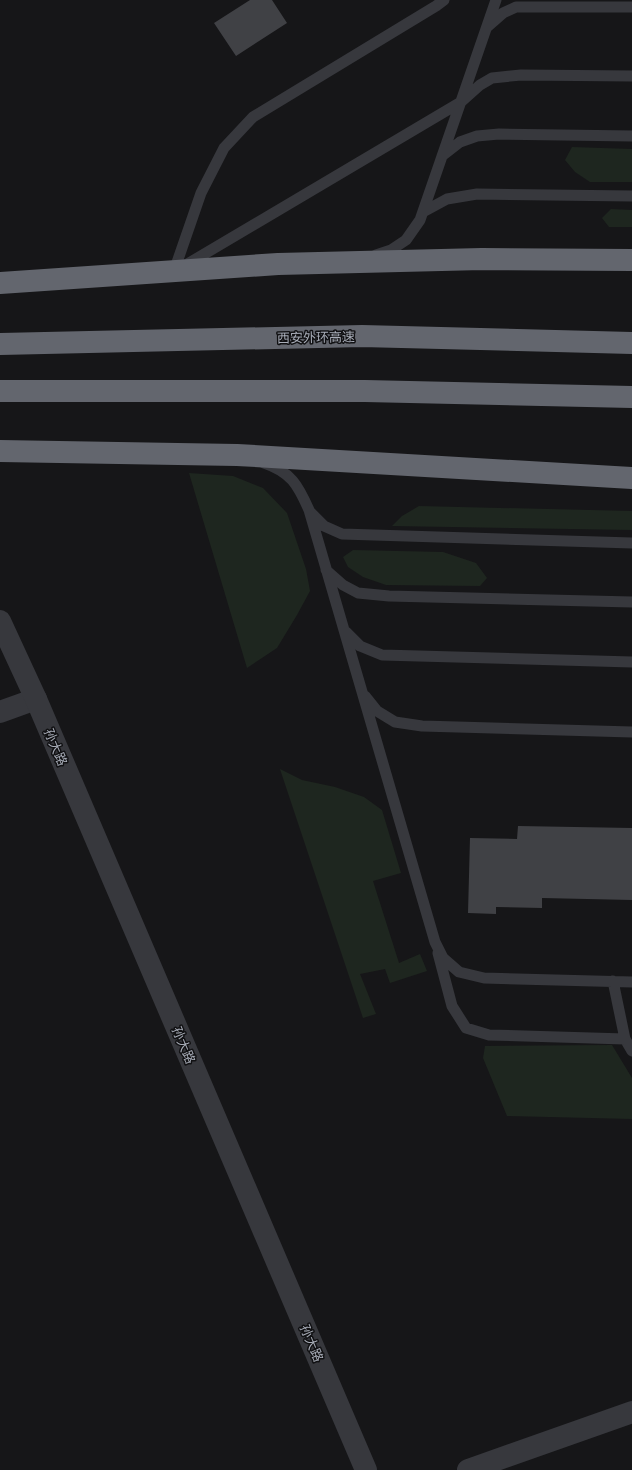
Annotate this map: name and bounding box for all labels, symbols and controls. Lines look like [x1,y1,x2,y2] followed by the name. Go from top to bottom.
[277,329,355,345] street label: 西安外环高速
[42,726,70,768] street label: 孙大路
[170,1024,198,1066] street label: 孙大路
[298,1322,326,1364] street label: 孙大路

